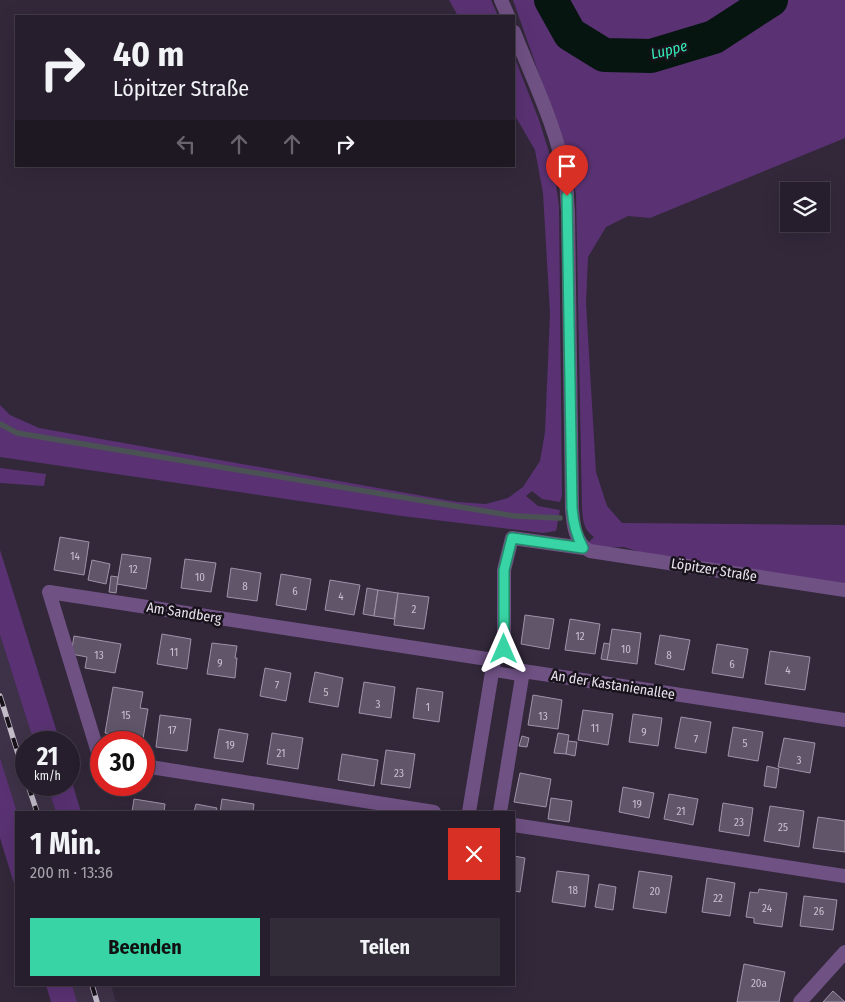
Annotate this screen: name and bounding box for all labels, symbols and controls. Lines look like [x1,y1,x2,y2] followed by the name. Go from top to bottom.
[113,33,184,75] text: 40 m
[30,35,95,100] icon: right
[649,37,689,63] water label: Luppe
[113,75,249,102] text: Löpitzer Straße
[172,130,200,158] icon: left
[225,130,253,158] icon: ahead
[278,130,306,158] icon: ahead
[331,130,359,158] icon: right
[546,145,588,196] pin
[553,152,581,180] icon: arrive
[780,182,830,232] map controls
[780,182,830,232] button: layers
[70,550,80,563] house number: 14
[670,555,758,585] street label: Löpitzer Straße
[128,563,138,576] house number: 12
[195,571,205,584] house number: 10
[242,580,248,593] house number: 8
[292,585,298,598] house number: 6
[338,590,344,603] house number: 4
[145,599,223,627] street label: Am Sandberg
[412,603,417,616] house number: 2
[477,622,529,674] position arrow
[575,630,585,643] house number: 12
[621,643,631,656] house number: 10
[170,646,178,659] house number: 11
[94,649,104,662] house number: 13
[666,649,672,662] house number: 8
[217,657,223,670] house number: 9
[729,658,735,671] house number: 6
[785,664,791,677] house number: 4
[550,667,676,703] street label: An der Kastanienallee
[275,679,280,692] house number: 7
[323,686,329,699] house number: 5
[376,698,381,711] house number: 3
[426,701,430,714] house number: 1
[121,709,131,722] house number: 15
[538,710,548,723] house number: 13
[591,722,599,735] house number: 11
[168,724,177,737] house number: 17
[641,726,647,739] house number: 9
[90,731,155,796] speed limit sign: 30
[694,733,699,746] house number: 7
[742,737,748,750] house number: 5
[225,739,235,752] house number: 19
[37,742,58,772] text: 21
[277,747,285,760] house number: 21
[797,754,802,767] house number: 3
[394,767,404,780] house number: 23
[34,769,61,783] text: km/h
[632,798,642,811] house number: 19
[677,805,685,818] house number: 21
[734,816,744,829] house number: 23
[778,821,788,834] house number: 25
[30,826,101,862] text: 1 Min.
[448,828,500,880] button: close
[30,863,113,882] text: 200 m · 13:36
[568,884,578,897] house number: 18
[650,885,661,898] house number: 20
[713,892,723,905] house number: 22
[762,902,773,915] house number: 24
[814,905,825,918] house number: 26
[30,918,260,976] button: Beenden
[270,918,500,976] button: Teilen
[751,977,767,990] house number: 20a

